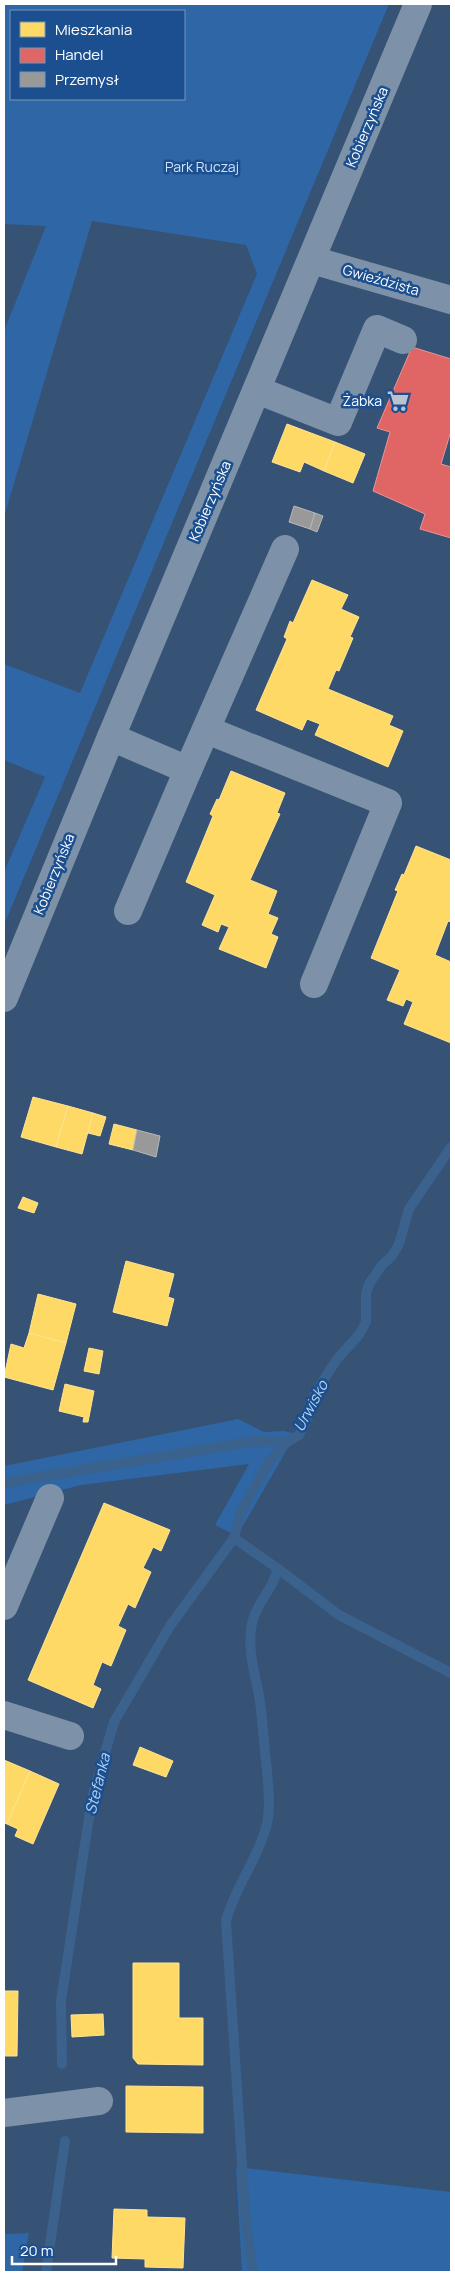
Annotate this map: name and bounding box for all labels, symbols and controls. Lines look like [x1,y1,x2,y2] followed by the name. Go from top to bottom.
[10,10,185,100] legend
[55,19,132,40] text: Mieszkania
[55,44,104,65] text: Handel
[55,69,120,90] text: Przemysł
[341,84,392,170] street label: Kobierzyńska
[165,157,239,176] park label: Park Ruczaj
[341,260,422,299] street label: Gwieździsta
[385,388,411,414] supermarket icon: Żabka
[343,391,382,410] place label: Żabka
[184,458,235,544] street label: Kobierzyńska
[29,830,78,917] street label: Kobierzyńska
[288,1376,333,1435] water label: Urwisko
[80,1751,115,1816] water label: Stefanka
[12,2234,116,2266] scale bar
[20,2240,53,2261] text: 20 m

